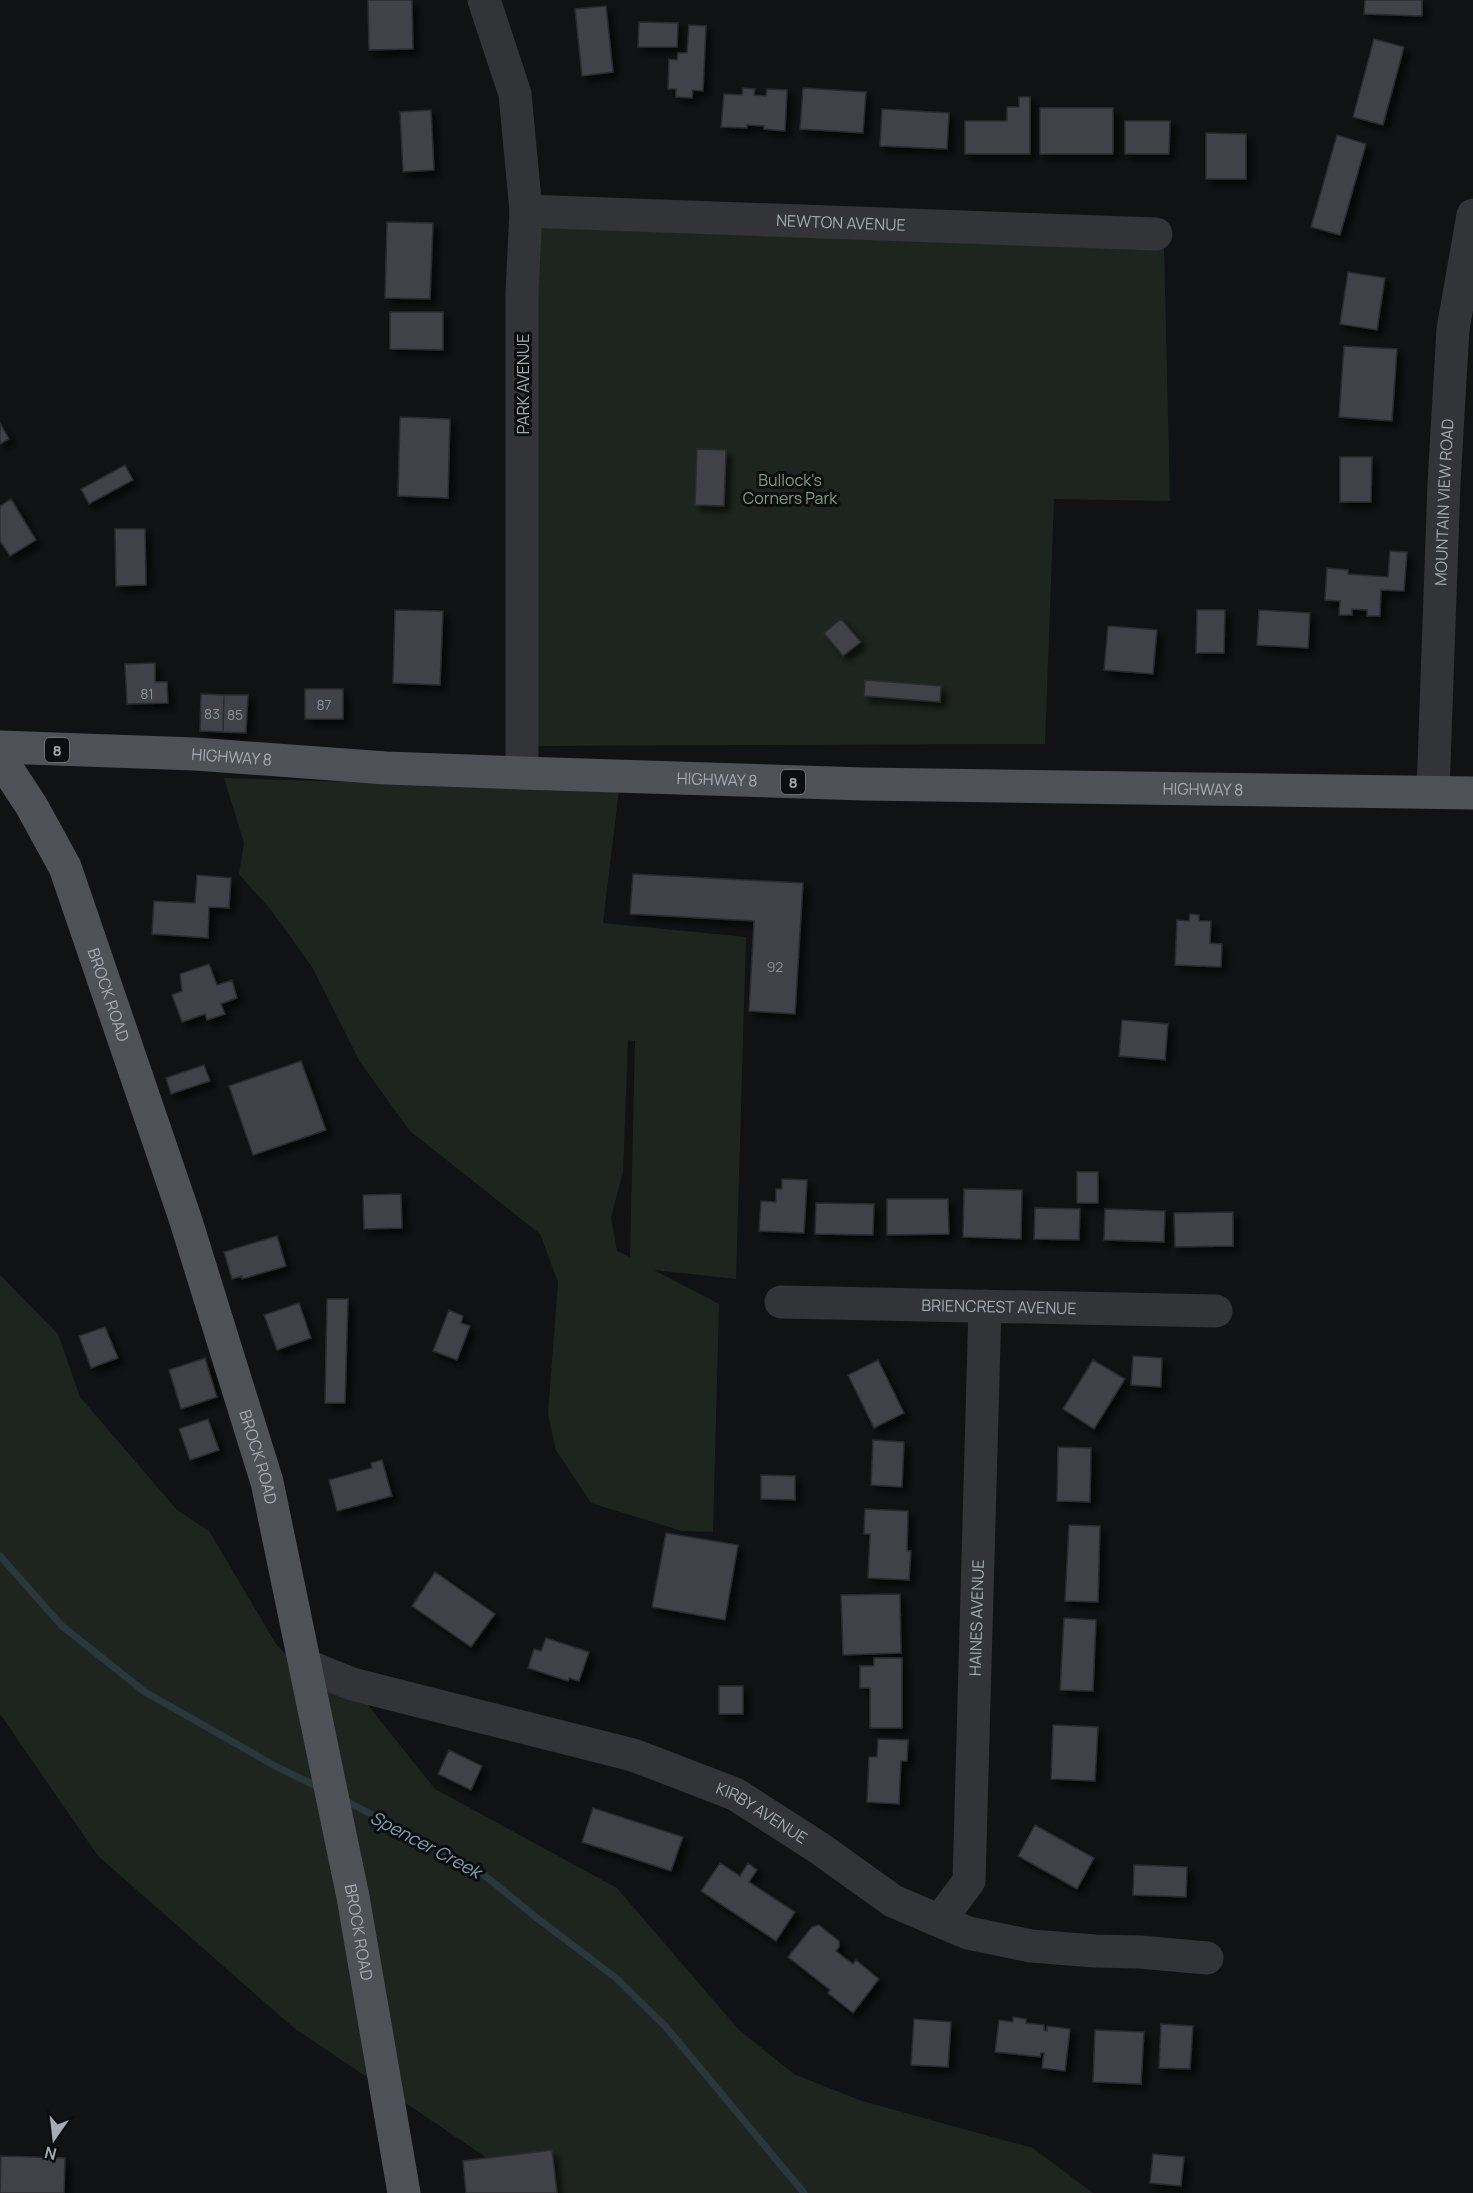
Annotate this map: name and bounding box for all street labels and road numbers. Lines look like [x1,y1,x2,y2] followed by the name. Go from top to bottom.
[776,209,906,236] street label: NEWTON AVENUE
[512,334,534,434] street label: PARK AVENUE
[1429,418,1459,586] street label: MOUNTAIN VIEW ROAD
[45,738,69,762] road number: 8
[191,743,273,771] street label: HIGHWAY 8
[676,767,758,792] street label: HIGHWAY 8
[781,770,805,794] road number: 8
[1163,777,1244,801] street label: HIGHWAY 8
[82,945,135,1045] street label: BROCK ROAD
[921,1294,1077,1319] street label: BRIENCREST AVENUE
[234,1407,282,1506] street label: BROCK ROAD
[964,1559,989,1676] street label: HAINES AVENUE
[713,1777,812,1849] street label: KIRBY AVENUE
[340,1882,378,1982] street label: BROCK ROAD

